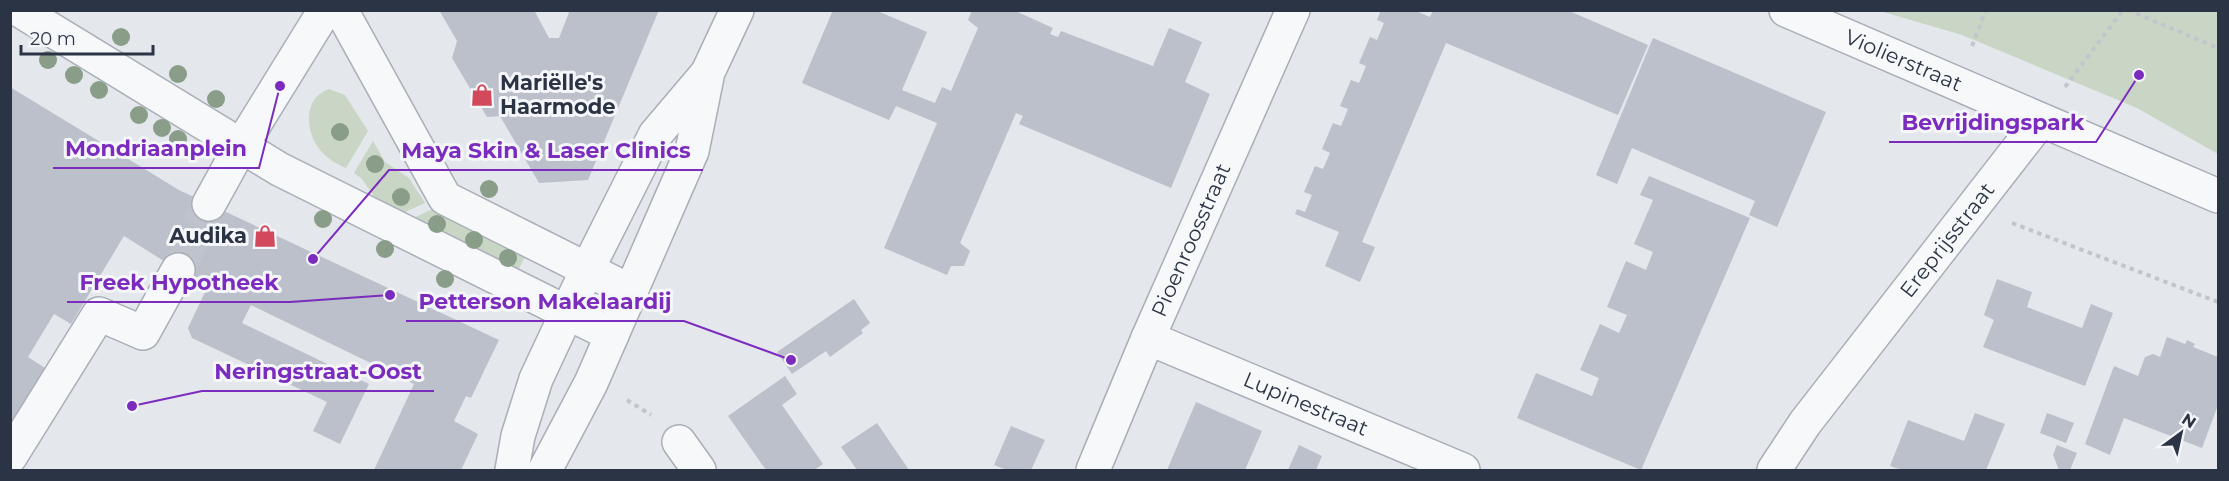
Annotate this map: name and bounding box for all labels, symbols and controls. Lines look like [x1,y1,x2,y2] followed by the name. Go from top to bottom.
[21,18,153,56] scale bar
[1841,24,1966,96] street label: Violierstraat
[30,28,76,50] text: 20 m
[500,70,616,119] place label: Mariëlle's Haarmode
[469,82,495,108] shop icon: Mariëlle's Haarmode
[1889,102,2096,142] callout: Bevrijdingspark
[1901,109,2085,136] text: Bevrijdingspark
[53,128,259,168] callout: Mondriaanplein
[389,130,703,170] callout: Maya Skin & Laser Clinics
[65,135,247,162] text: Mondriaanplein
[401,137,691,164] text: Maya Skin & Laser Clinics
[1146,159,1236,321] street label: Pioenroosstraat
[1894,177,1999,302] street label: Ereprijsstraat
[168,223,247,248] place label: Audika
[252,223,278,249] shop icon: Audika
[67,262,290,302] callout: Freek Hypotheek
[79,269,279,296] text: Freek Hypotheek
[406,281,684,321] callout: Petterson Makelaardij
[418,288,672,315] text: Petterson Makelaardij
[202,351,434,391] callout: Neringstraat-Oost
[214,358,422,385] text: Neringstraat-Oost
[1240,366,1372,441] street label: Lupinestraat
[2151,403,2211,463] north arrow
[2178,409,2199,432] text: N

